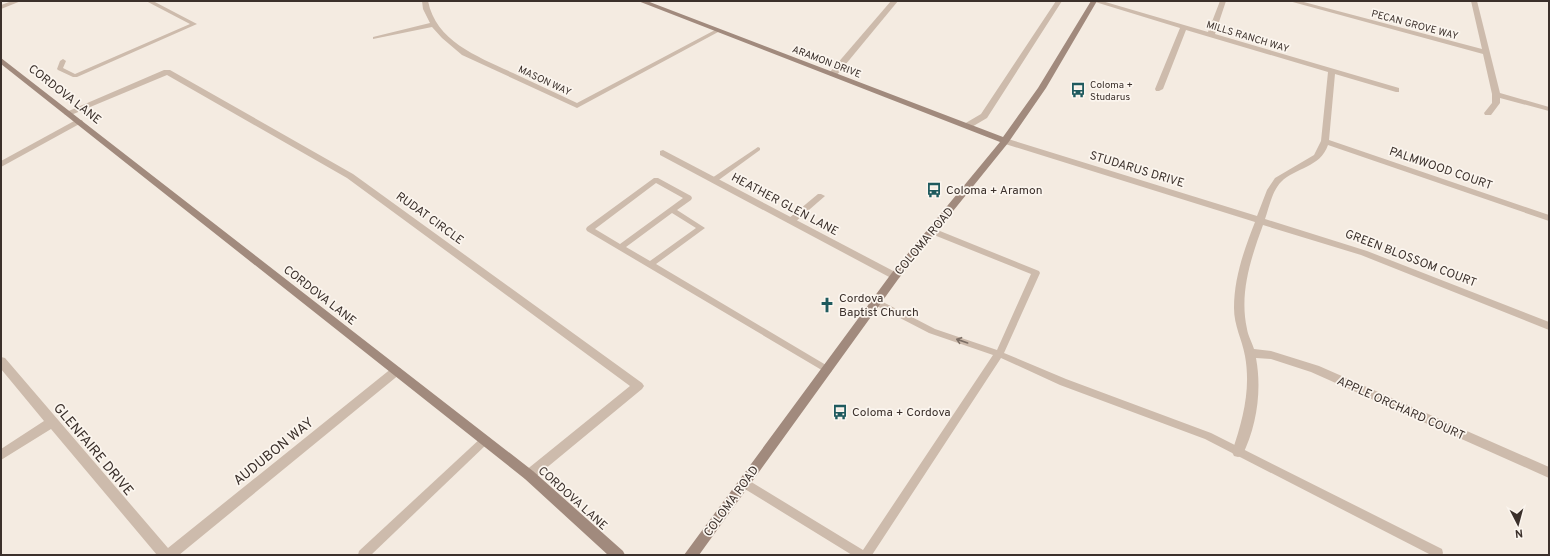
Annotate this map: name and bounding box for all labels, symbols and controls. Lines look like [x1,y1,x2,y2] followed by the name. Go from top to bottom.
[1370,8,1460,43] street label: PECAN GROVE WAY
[1205,19,1291,56] street label: MILLS RANCH WAY
[790,43,863,82] street label: ARAMON DRIVE
[25,61,104,128] street label: CORDOVA LANE
[516,63,574,100] street label: MASON WAY
[1090,79,1133,104] place label: Coloma + Studarus
[1069,81,1087,99] bus stop icon: Coloma + Studarus
[1387,144,1494,194] street label: PALMWOOD COURT
[1087,148,1186,192] street label: STUDARUS DRIVE
[728,170,841,240] street label: HEATHER GLEN LANE
[925,181,943,199] bus stop icon: Coloma + Aramon
[946,183,1043,199] place label: Coloma + Aramon
[392,189,467,249] street label: RUDAT CIRCLE
[892,204,958,279] street label: COLOMA ROAD
[1342,226,1479,291] street label: GREEN BLOSSOM COURT
[280,262,359,329] street label: CORDOVA LANE
[839,291,919,321] place label: Cordova Baptist Church
[818,296,836,314] church icon: Cordova Baptist Church
[956,337,969,344] one-way arrow
[1334,373,1467,444] street label: APPLE ORCHARD COURT
[49,400,137,500] street label: GLENFAIRE DRIVE
[831,403,849,421] bus stop icon: Coloma + Cordova
[852,405,951,421] place label: Coloma + Cordova
[230,415,318,490] street label: AUDUBON WAY
[534,463,610,534] street label: CORDOVA LANE
[701,463,763,540] street label: COLOMA ROAD
[1498,504,1538,544] north arrow
[1514,526,1524,540] text: N

